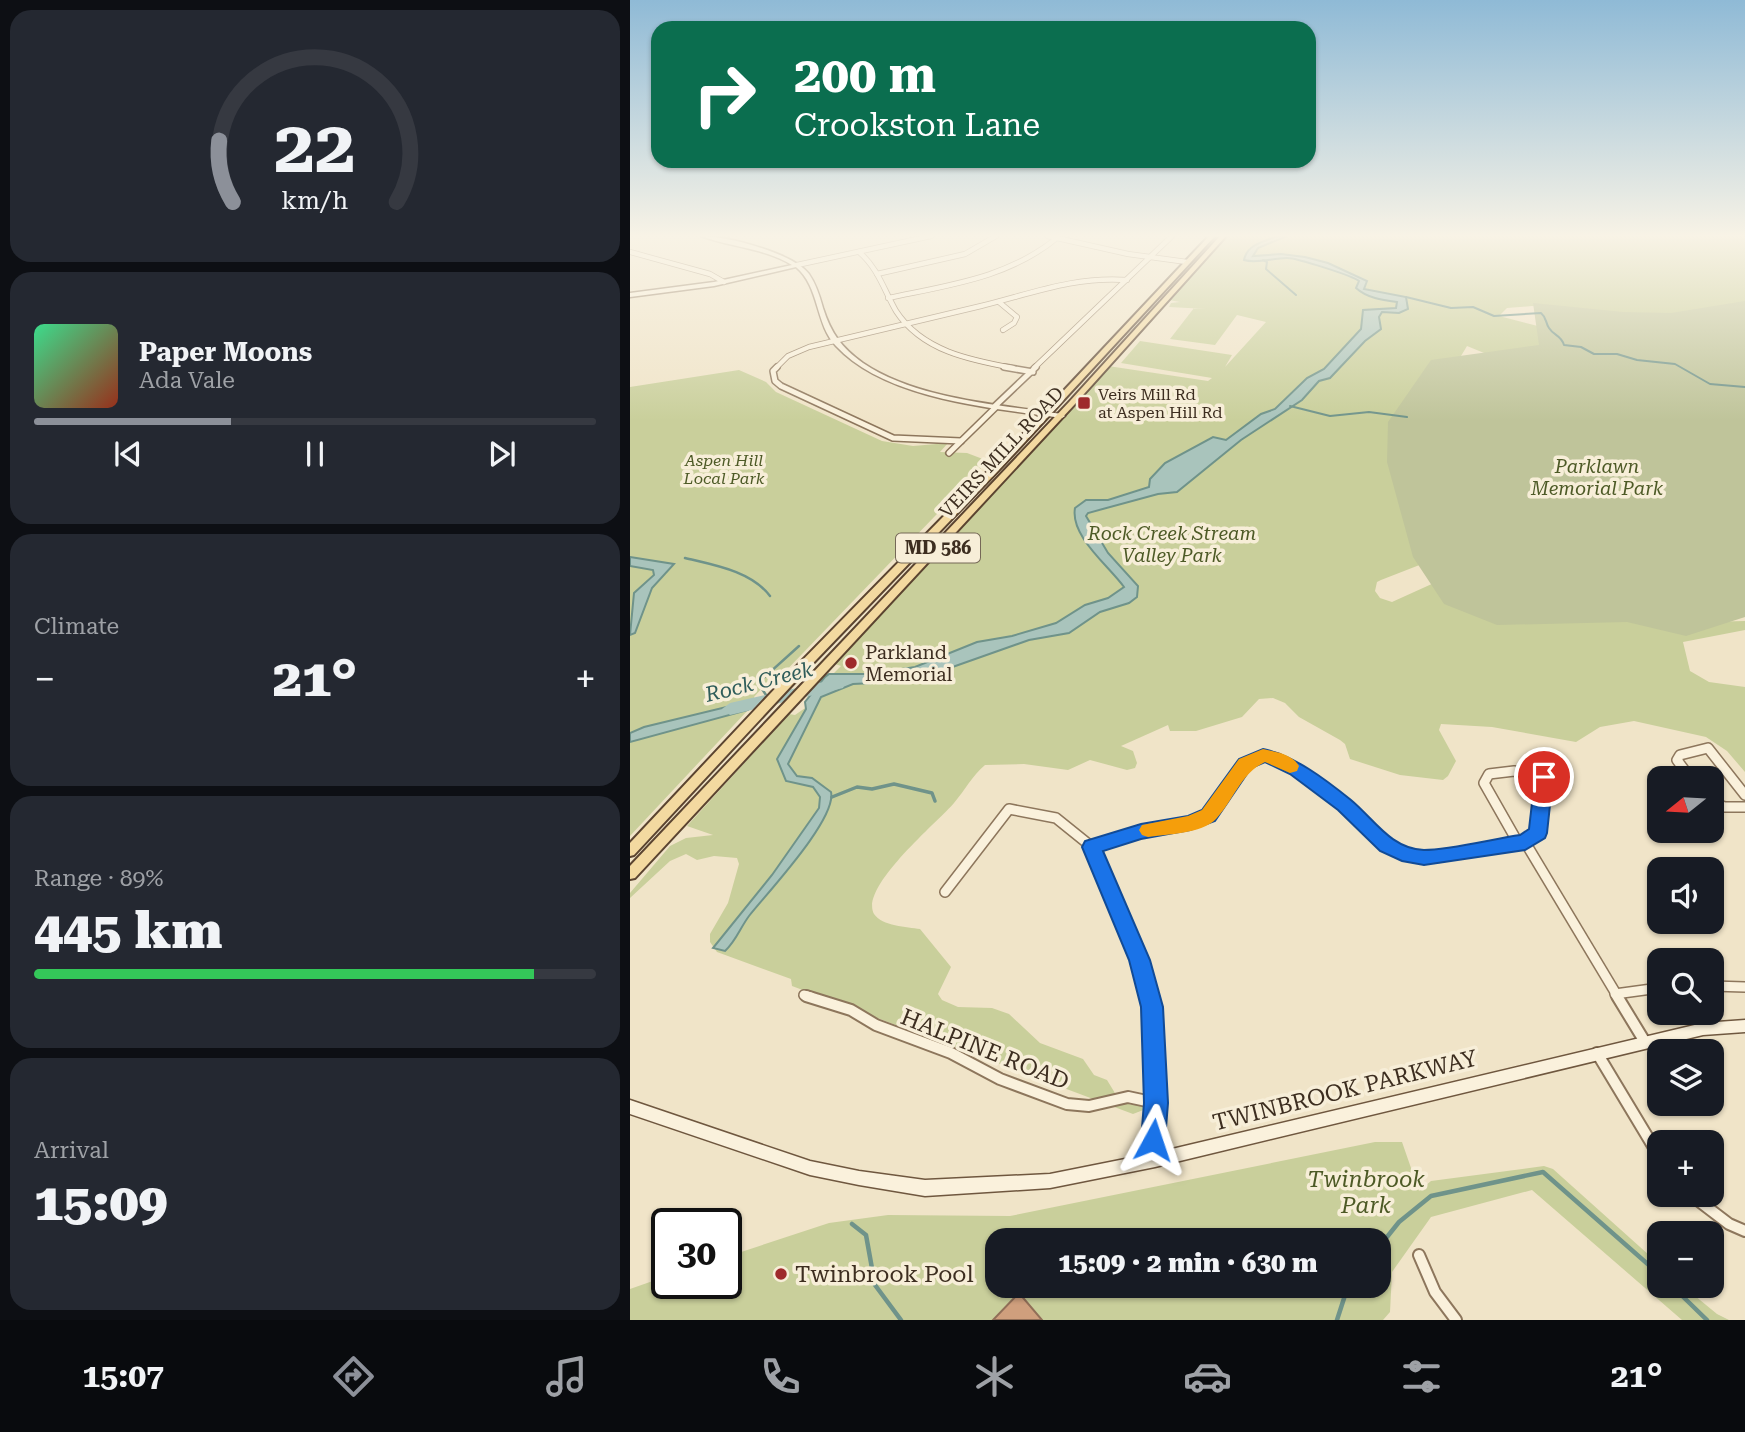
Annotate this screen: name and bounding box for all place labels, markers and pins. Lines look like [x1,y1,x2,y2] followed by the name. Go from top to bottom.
[1098,385,1223,422] place label: Veirs Mill Rd at Aspen Hill Rd
[1076,395,1092,411] marker: Veirs Mill Rd at Aspen Hill Rd
[865,641,953,686] place label: Parkland Memorial
[843,655,859,671] marker: Parkland Memorial
[1514,747,1574,807] pin
[795,1261,974,1288] place label: Twinbrook Pool
[773,1266,789,1282] marker: Twinbrook Pool

